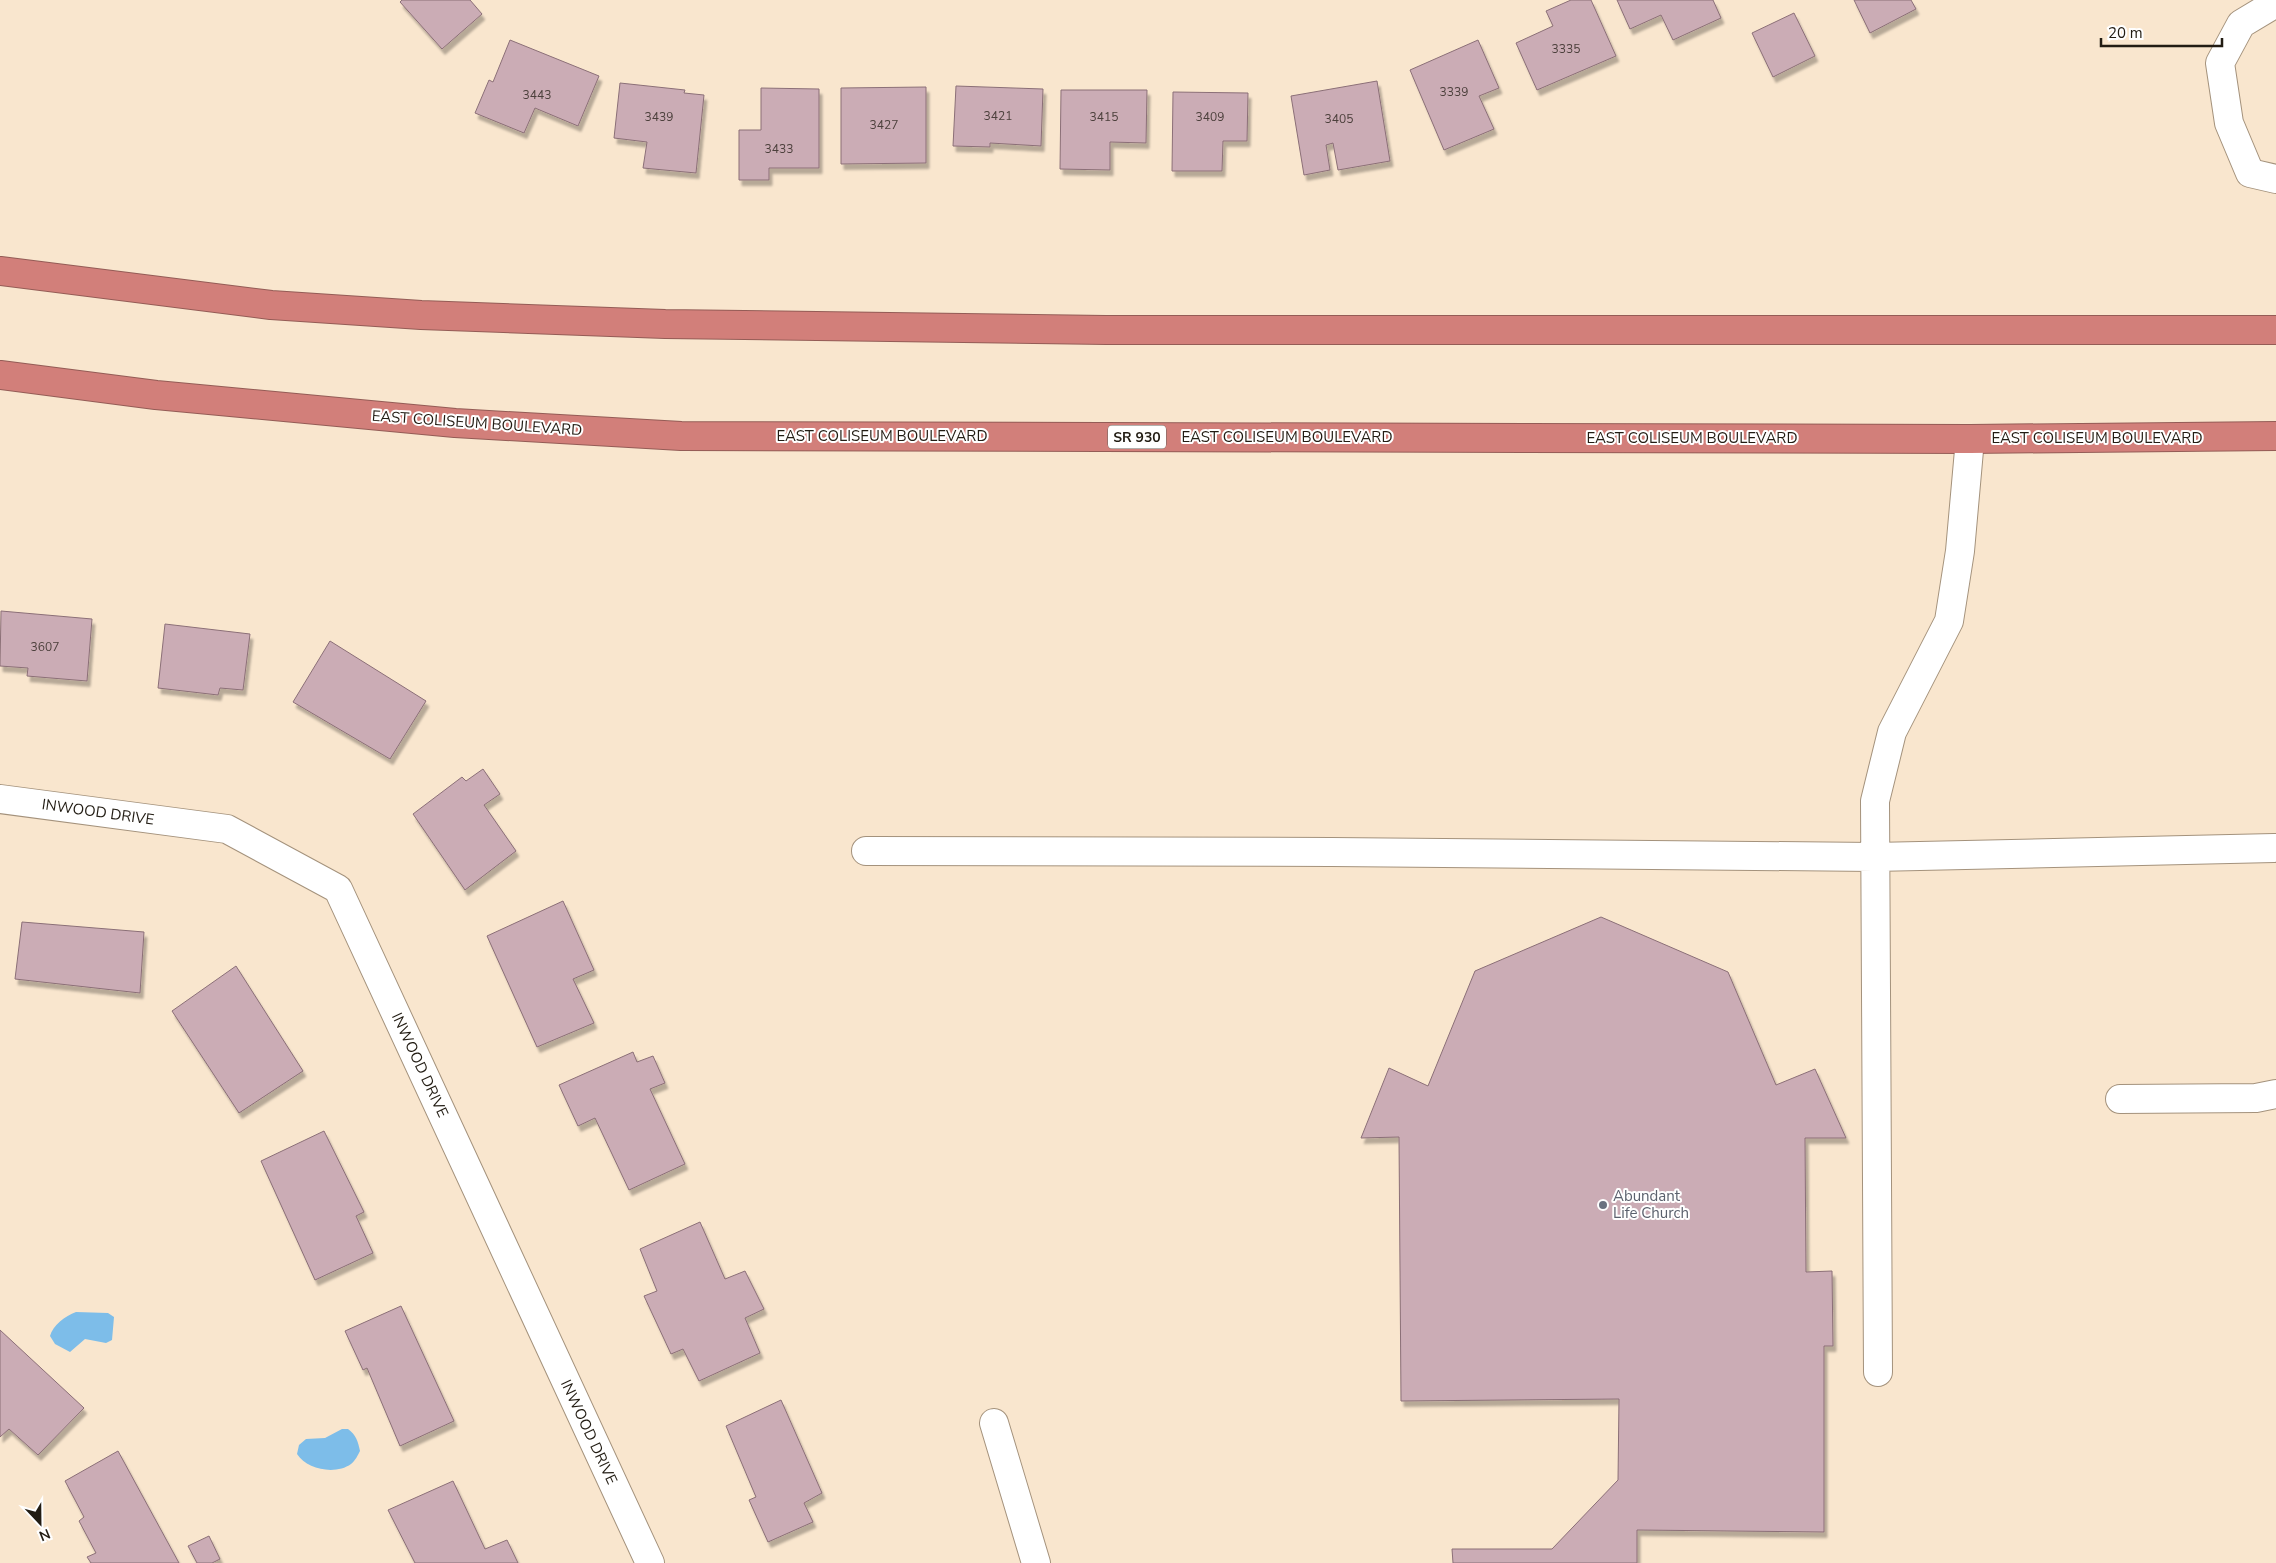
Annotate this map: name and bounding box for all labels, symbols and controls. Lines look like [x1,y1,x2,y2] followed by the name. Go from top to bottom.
[2101,15,2222,47] scale bar
[2108,23,2143,43] text: 20 m
[1552,41,1580,57] house number: 3335
[1440,84,1468,100] house number: 3339
[523,87,551,103] house number: 3443
[984,108,1012,124] house number: 3421
[645,109,673,125] house number: 3439
[1090,109,1118,125] house number: 3415
[1196,109,1224,125] house number: 3409
[1325,111,1353,127] house number: 3405
[870,117,898,133] house number: 3427
[765,141,793,157] house number: 3433
[371,406,583,440] street label: EAST COLISEUM BOULEVARD
[776,426,988,446] street label: EAST COLISEUM BOULEVARD
[1108,426,1166,448] road number: SR 930
[1181,427,1393,447] street label: EAST COLISEUM BOULEVARD
[1586,428,1798,448] street label: EAST COLISEUM BOULEVARD
[1991,428,2203,448] street label: EAST COLISEUM BOULEVARD
[31,639,59,655] house number: 3607
[41,794,155,830] street label: INWOOD DRIVE
[387,1009,453,1121] street label: INWOOD DRIVE
[1613,1186,1689,1223] place label: Abundant Life Church
[1597,1199,1609,1211] marker: Abundant Life Church
[556,1376,622,1488] street label: INWOOD DRIVE
[15,1498,65,1548] north arrow
[36,1524,53,1545] text: N

